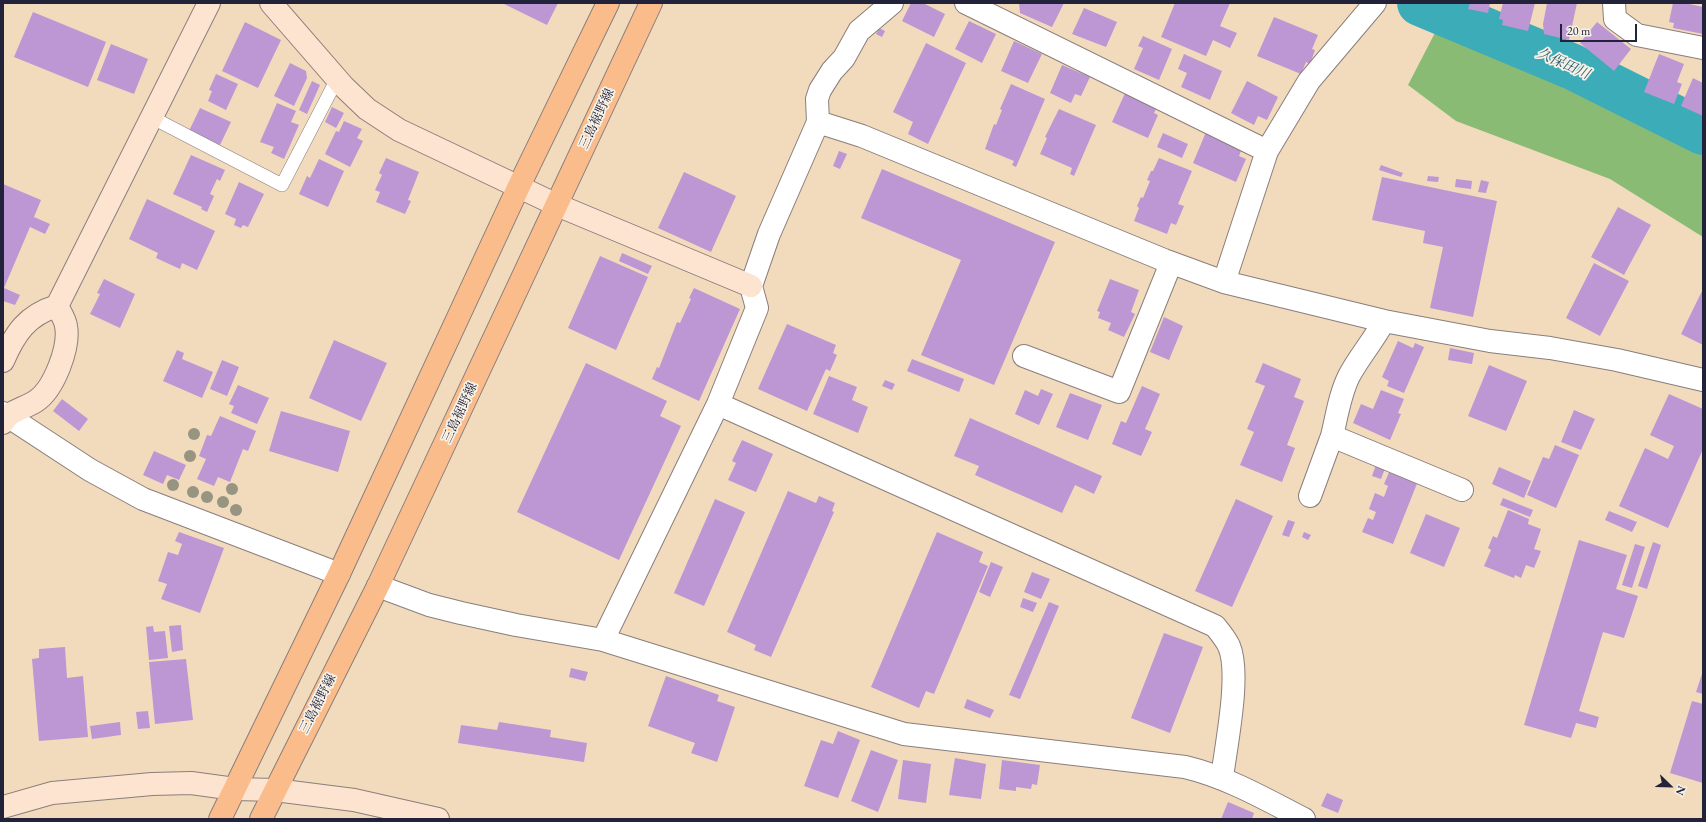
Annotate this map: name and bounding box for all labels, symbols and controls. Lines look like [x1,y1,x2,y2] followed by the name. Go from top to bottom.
[1562,16,1639,42] scale bar
[1567,23,1590,39] text: 20 m
[1534,45,1592,83] water label: 久保田川
[576,86,618,152] street label: 三島裾野線
[439,380,481,446] street label: 三島裾野線
[296,672,340,736] street label: 三島裾野線
[1650,766,1690,806] north arrow
[1673,784,1689,798] text: N

